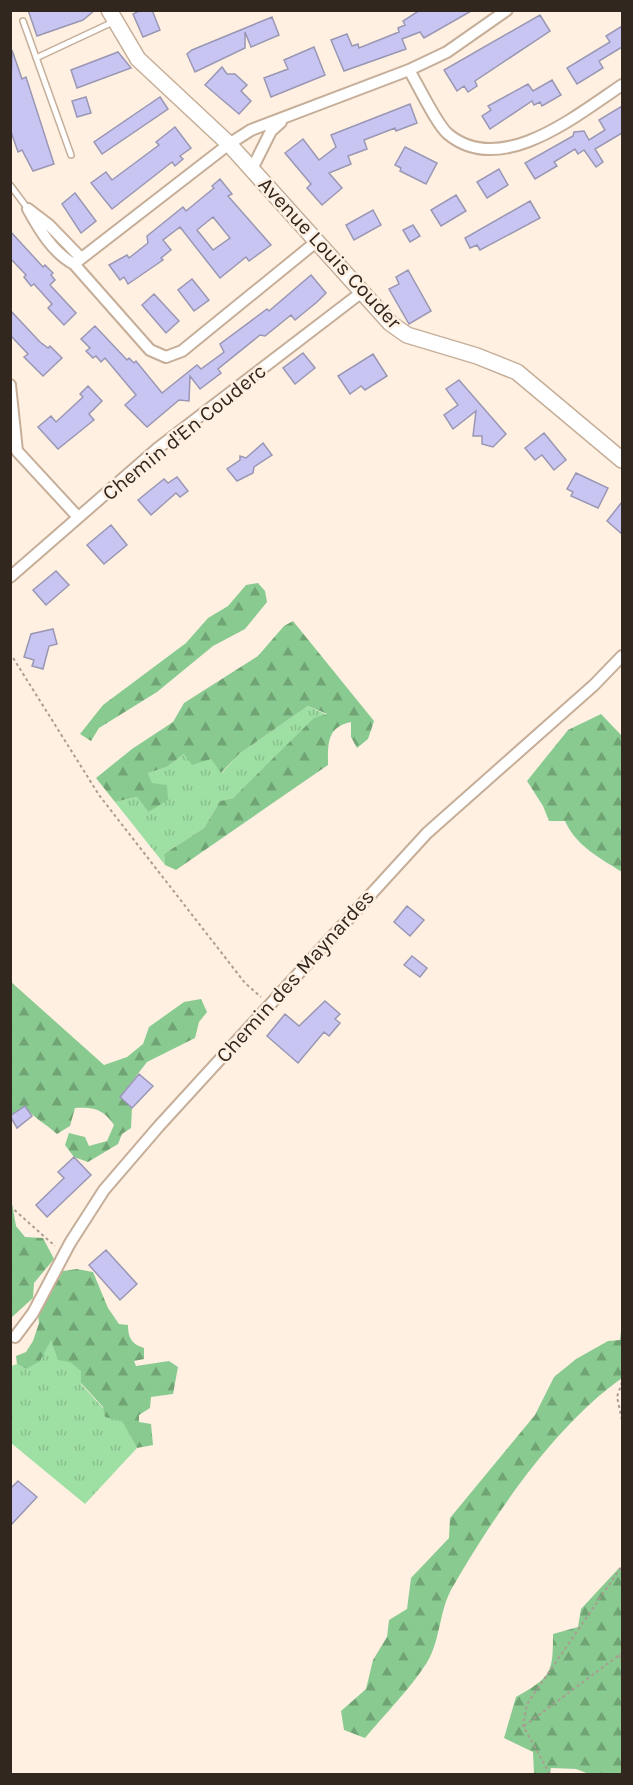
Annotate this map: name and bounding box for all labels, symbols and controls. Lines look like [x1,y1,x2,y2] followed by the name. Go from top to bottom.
[254,172,407,334] street label: Avenue Louis Couder
[97,359,271,505] street label: Chemin d'En Couderc
[211,885,379,1067] street label: Chemin des Maynardes

